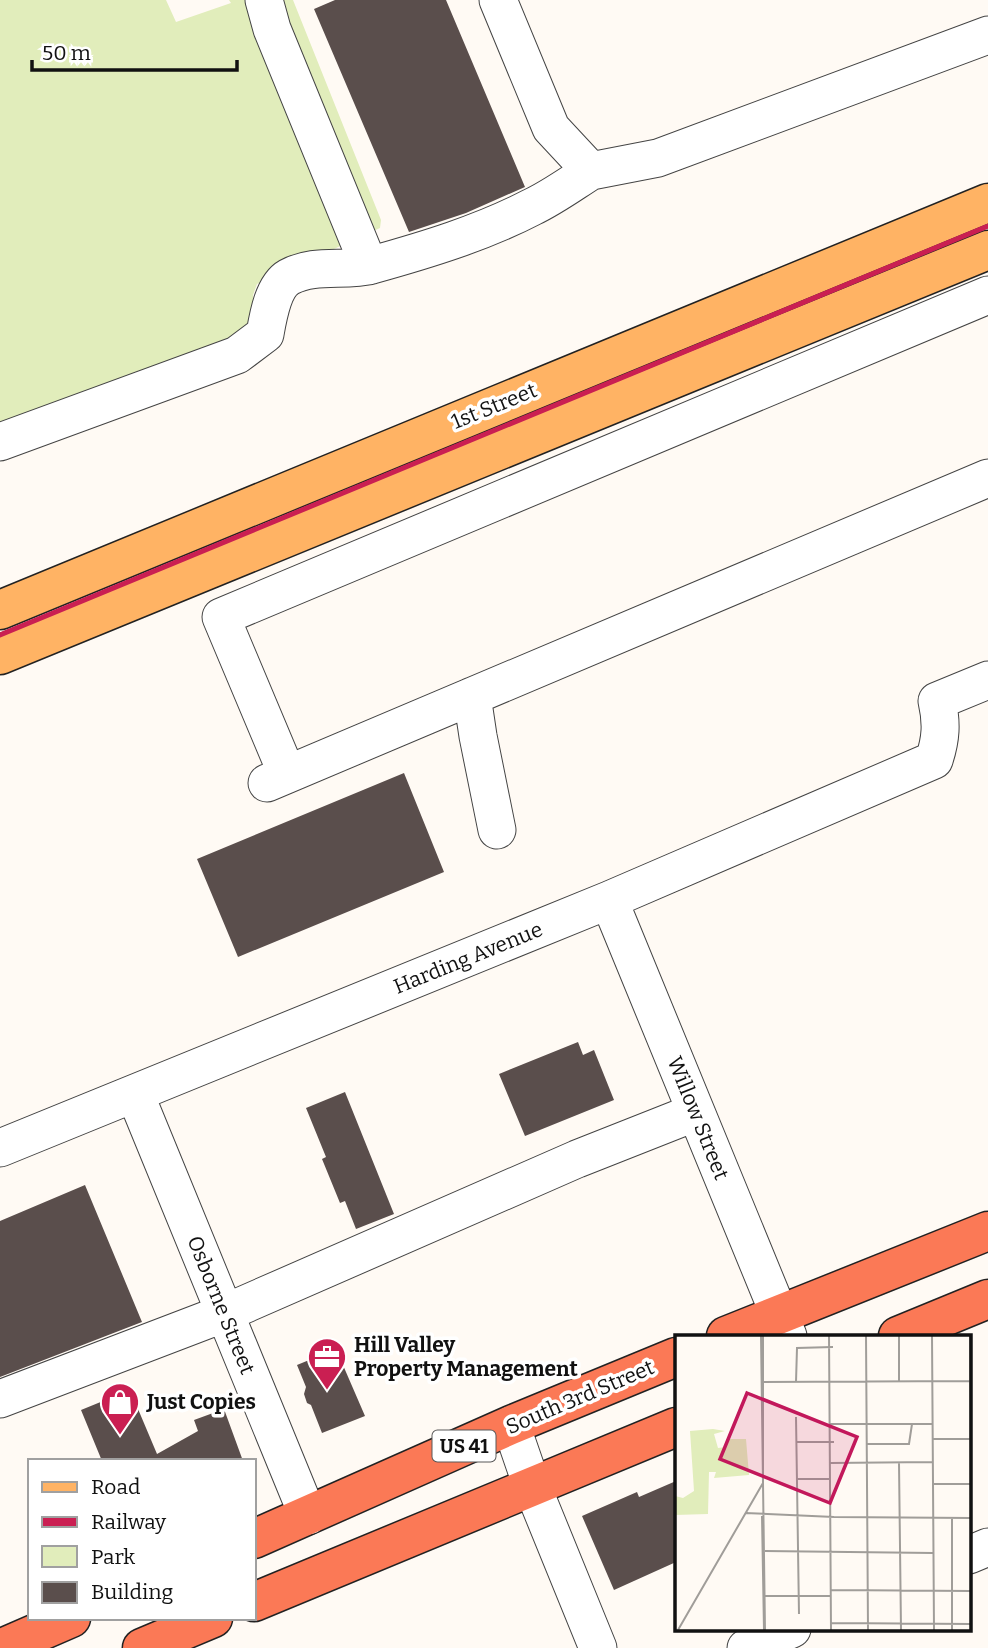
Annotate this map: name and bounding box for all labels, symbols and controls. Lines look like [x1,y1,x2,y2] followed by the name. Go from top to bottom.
[32,28,236,72] scale bar
[42,40,91,66] text: 50 m
[448,377,541,435] street label: 1st Street
[390,916,546,1000] street label: Harding Avenue
[661,1052,735,1184] street label: Willow Street
[181,1232,261,1378] street label: Osborne Street
[354,1332,579,1382] place label: Hill Valley Property Management
[675,1335,970,1630] inset map
[306,1336,348,1391] office icon: Hill Valley Property Management
[502,1354,658,1440] street label: South 3rd Street
[99,1381,141,1436] shop icon: Just Copies
[146,1389,256,1415] place label: Just Copies
[433,1430,496,1462] road number: US 41
[28,1459,256,1620] legend
[91,1474,140,1500] text: Road
[91,1509,167,1535] text: Railway
[91,1544,135,1570] text: Park
[91,1579,174,1605] text: Building

